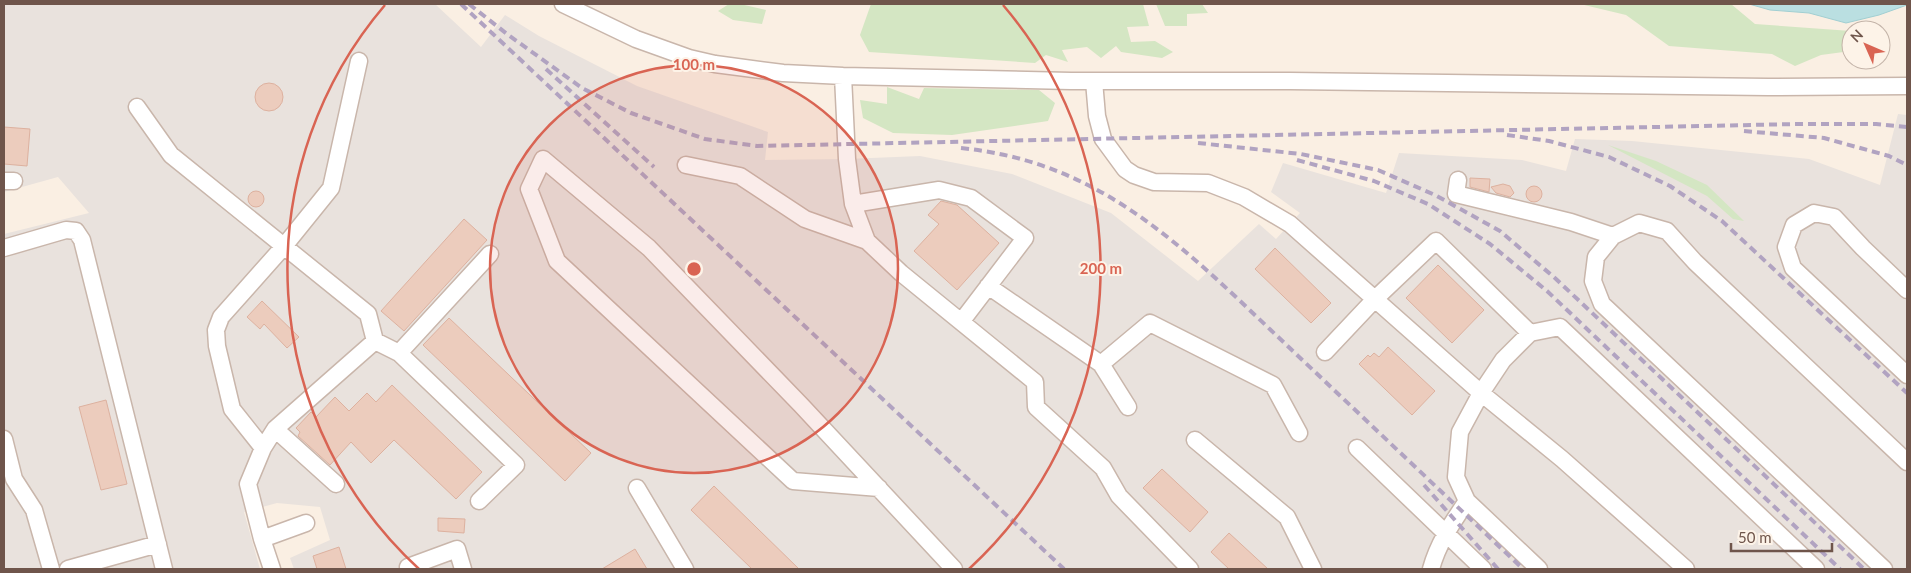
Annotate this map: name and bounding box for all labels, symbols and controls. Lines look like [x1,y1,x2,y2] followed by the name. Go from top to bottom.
[1841,20,1891,70] north arrow
[1847,26,1866,45] text: N
[673,55,715,73] text: 100 m
[1080,259,1122,277] text: 200 m
[685,260,703,278] centre of rings
[1731,520,1832,552] scale bar
[1738,528,1772,546] text: 50 m

